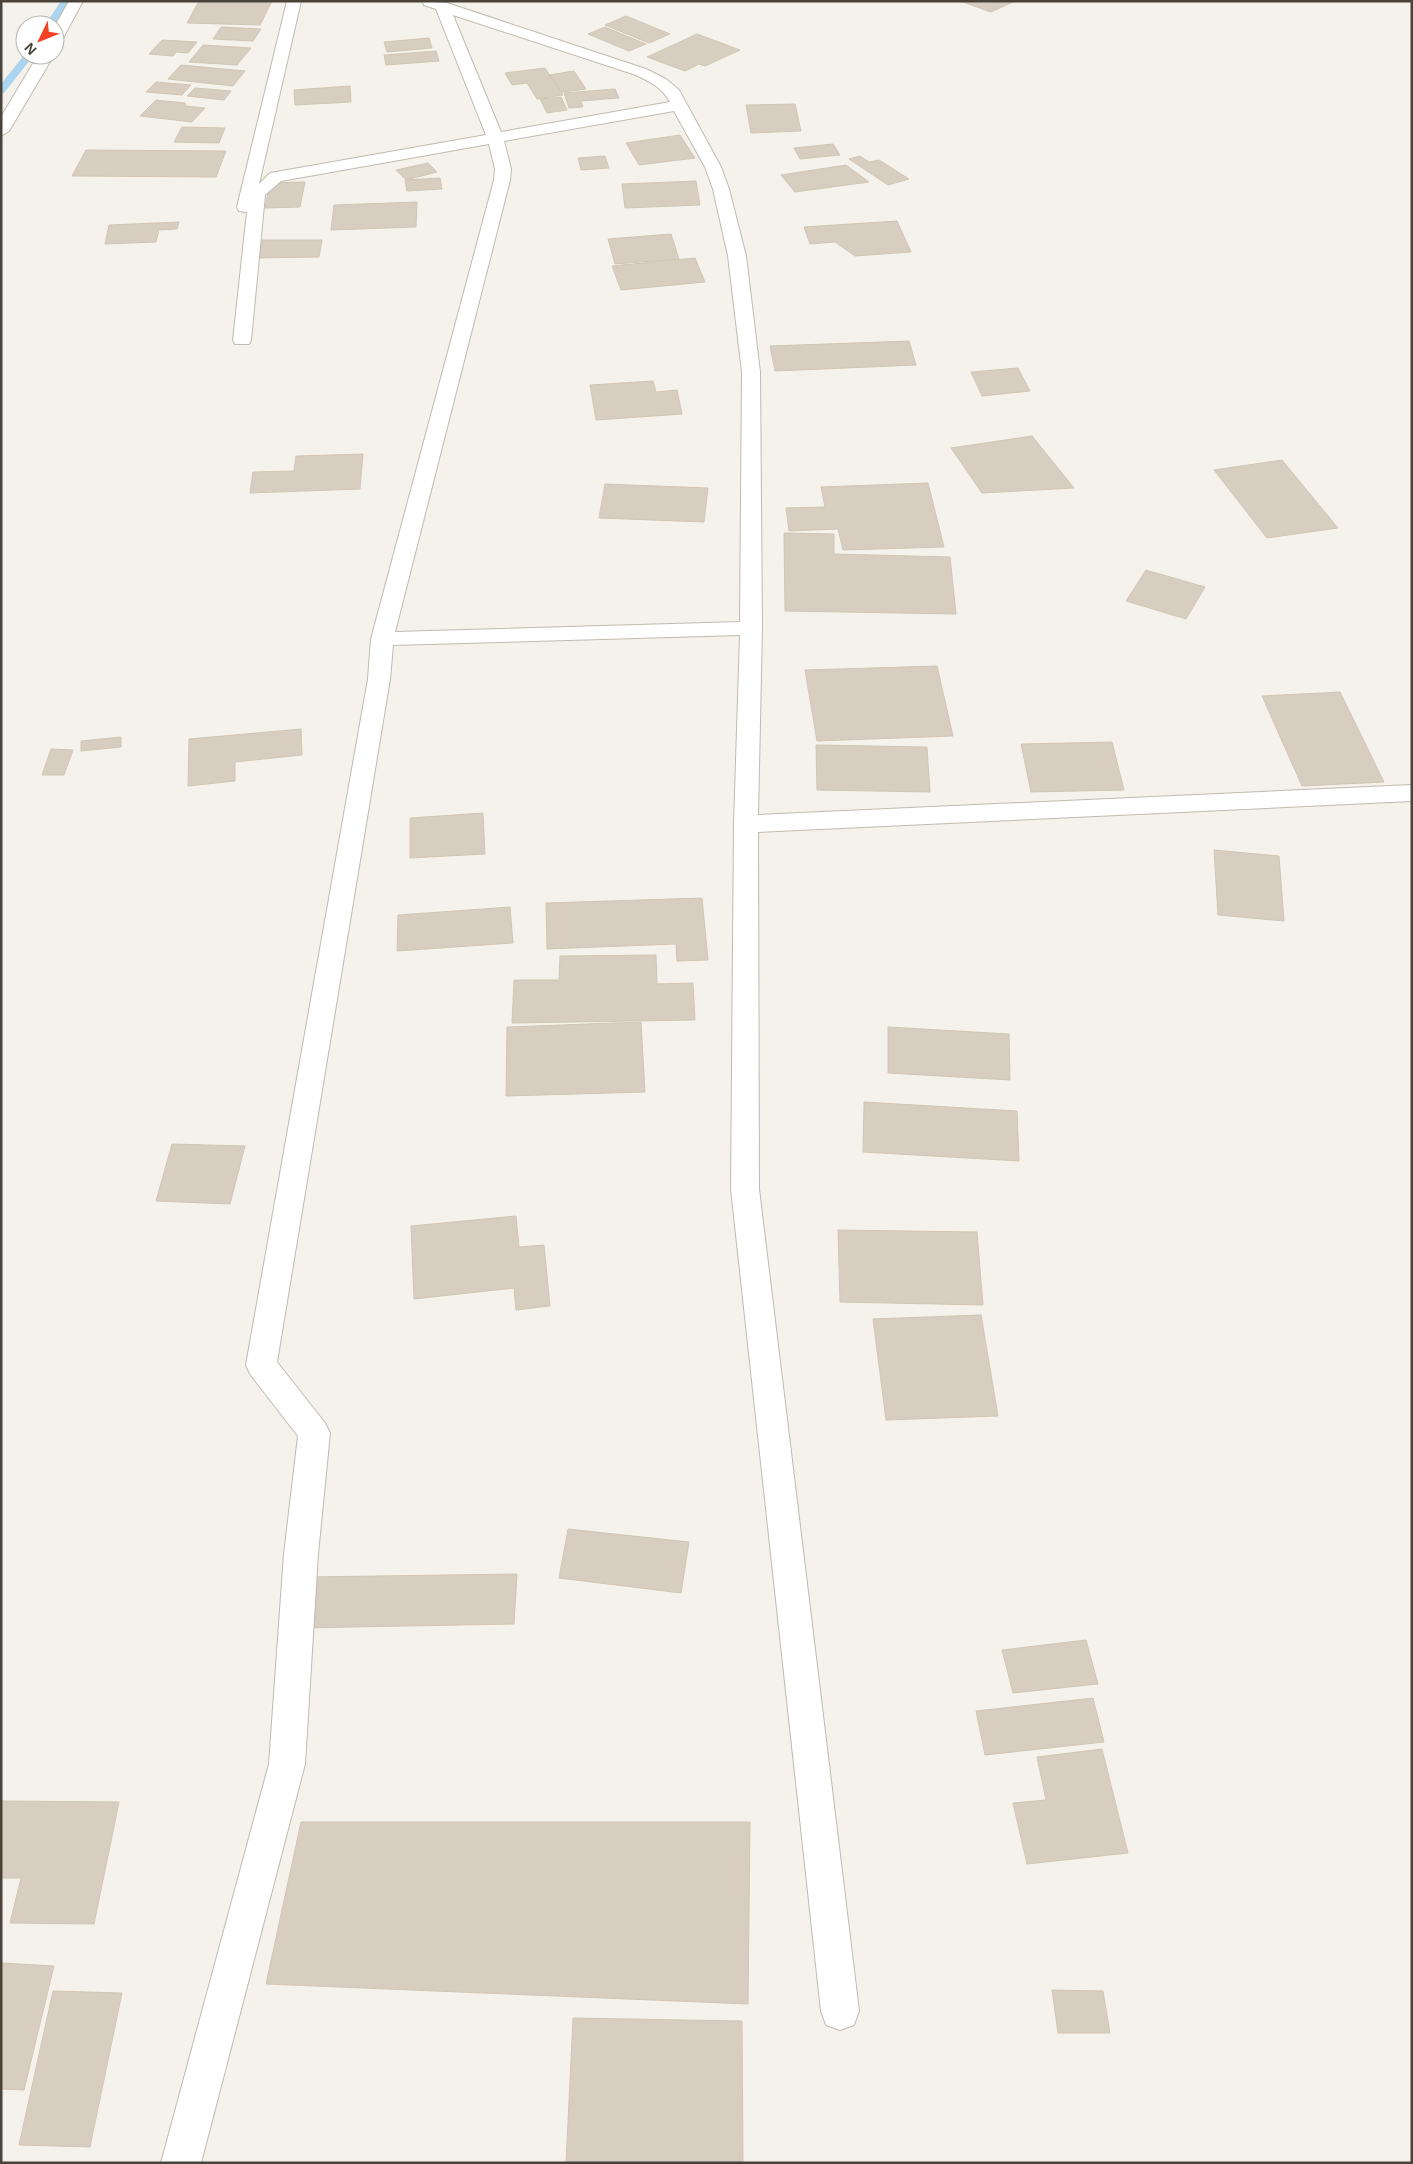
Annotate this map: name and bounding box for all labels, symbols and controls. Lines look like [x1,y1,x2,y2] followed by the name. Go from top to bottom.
[15,15,65,65] north arrow
[21,40,40,58] text: N

